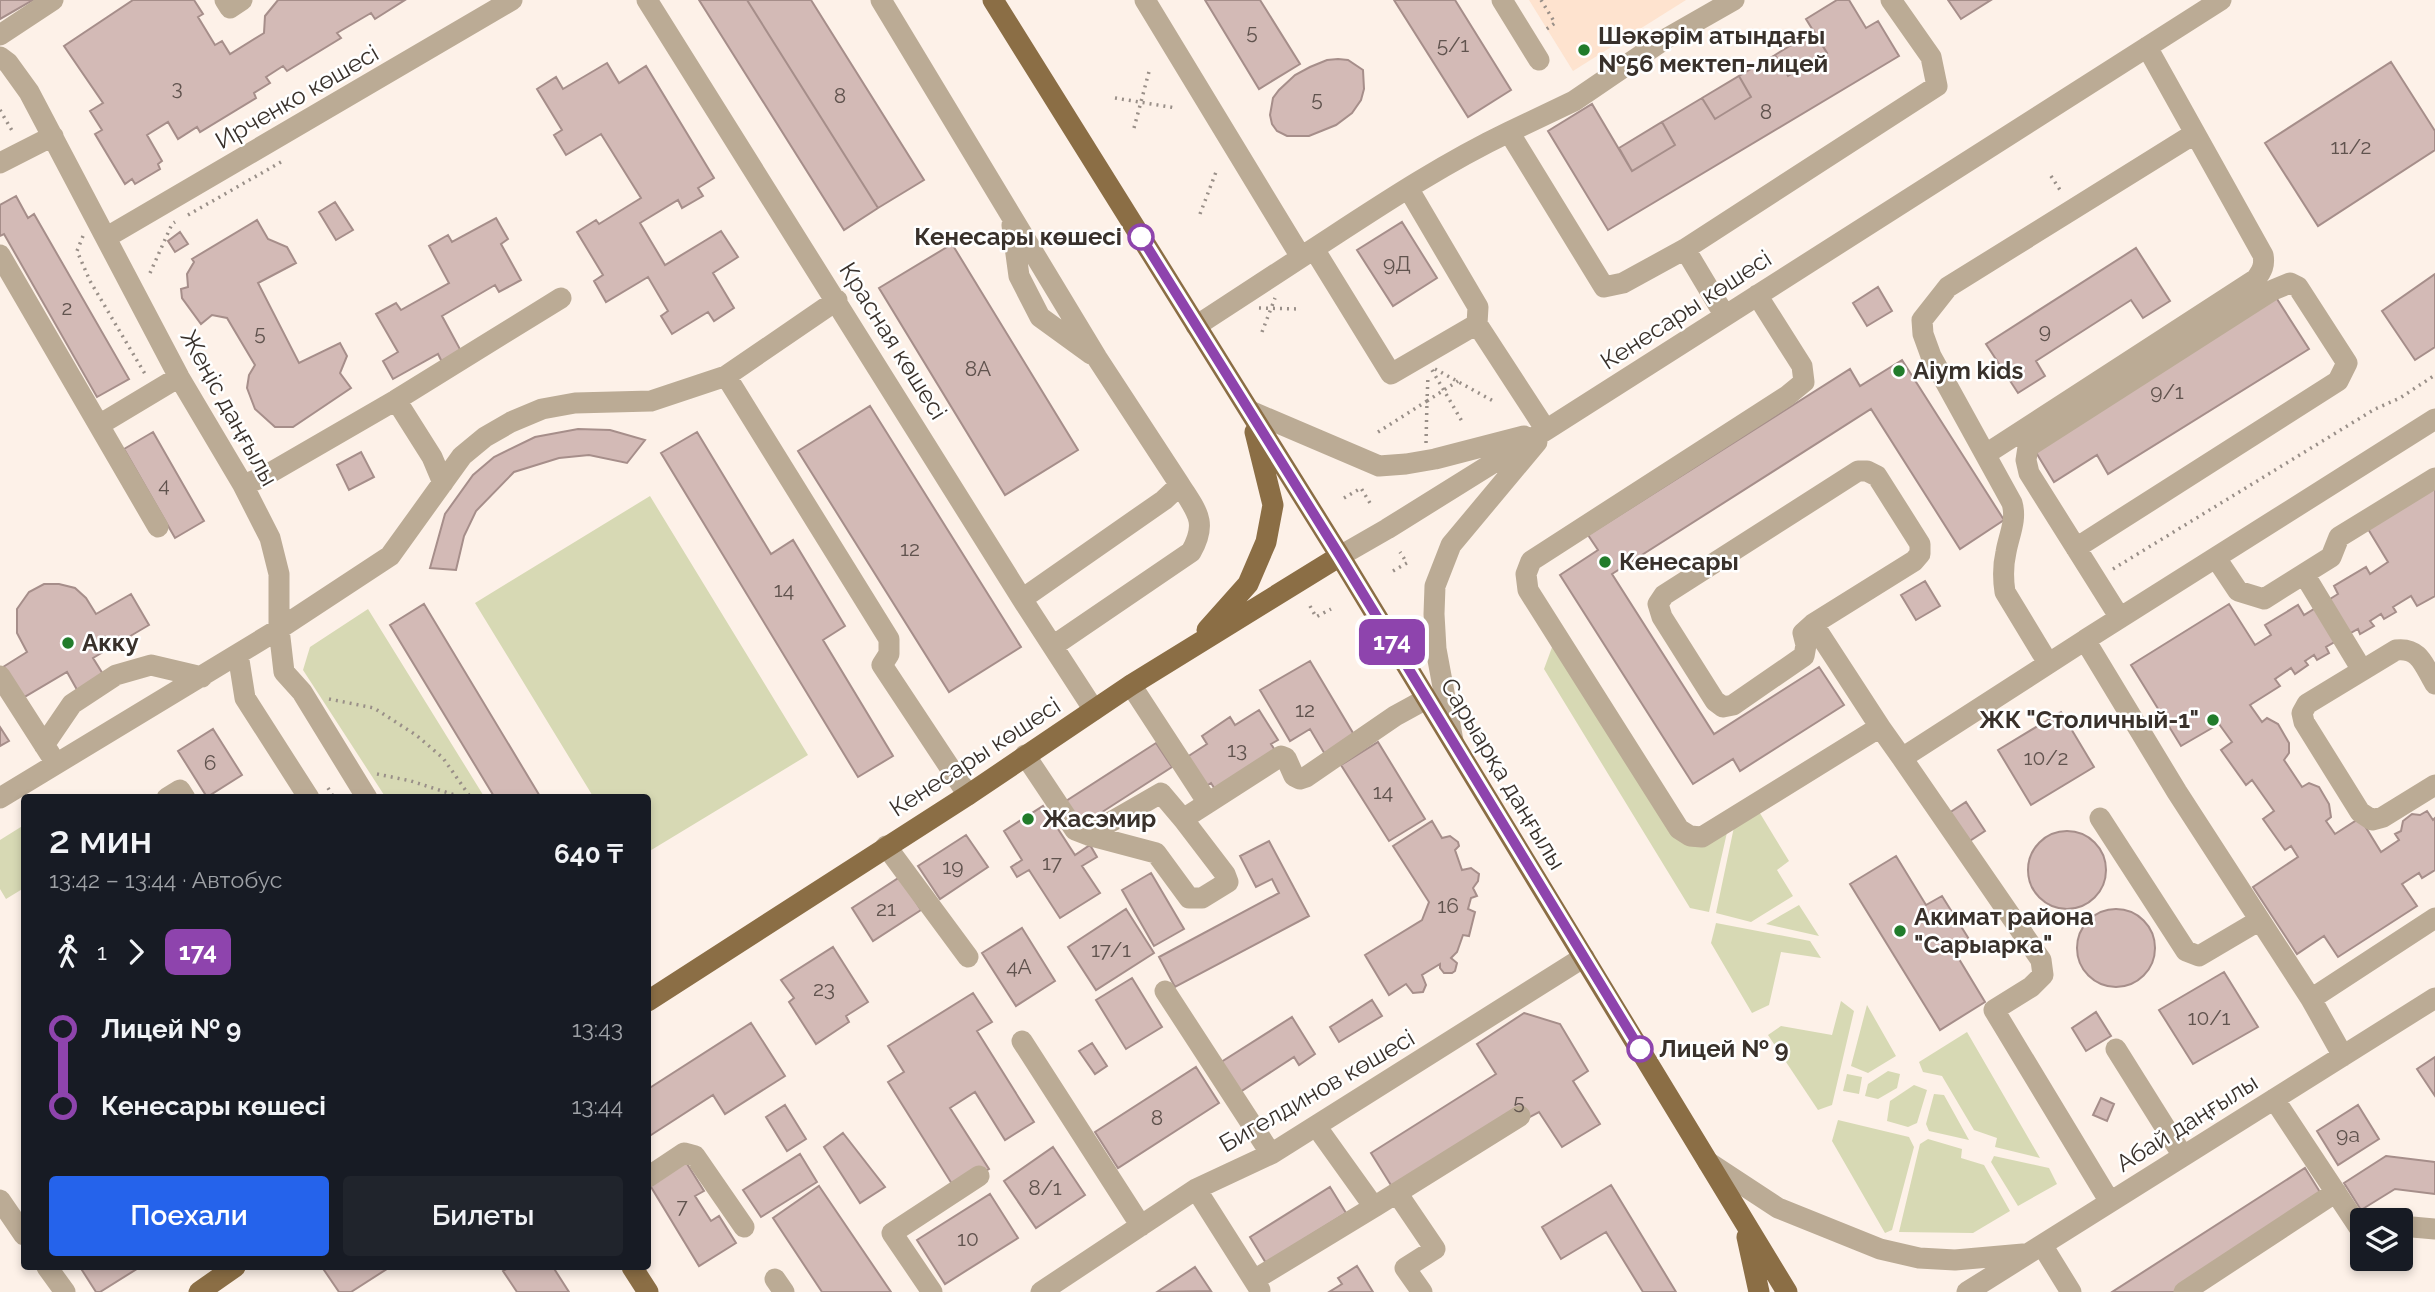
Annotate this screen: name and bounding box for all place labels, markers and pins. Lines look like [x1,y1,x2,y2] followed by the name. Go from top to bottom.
[1598,21,1828,78] place label: Шәкәрім атындағы №56 мектеп-лицей
[1576,42,1592,58] marker: Шәкәрім атындағы №56 мектеп-лицей
[914,222,1122,251] place label: Кенесары көшесі
[1128,224,1154,250] marker: Кенесары көшесі
[1913,356,2024,385] place label: Aiym kids
[1891,363,1907,379] marker: Aiym kids
[1619,547,1739,576] place label: Кенесары
[1597,554,1613,570] marker: Кенесары
[82,628,139,657] place label: Акку
[60,635,76,651] marker: Акку
[1979,705,2199,734] place label: ЖК "Столичный-1"
[2205,712,2221,728] marker: ЖК "Столичный-1"
[1042,804,1156,833] place label: Жасэмир
[1020,811,1036,827] marker: Жасэмир
[1914,902,2094,959] place label: Акимат района "Сарыарка"
[1892,923,1908,939] marker: Акимат района "Сарыарка"
[1659,1034,1789,1063] place label: Лицей № 9
[1627,1036,1653,1062] marker: Лицей № 9

